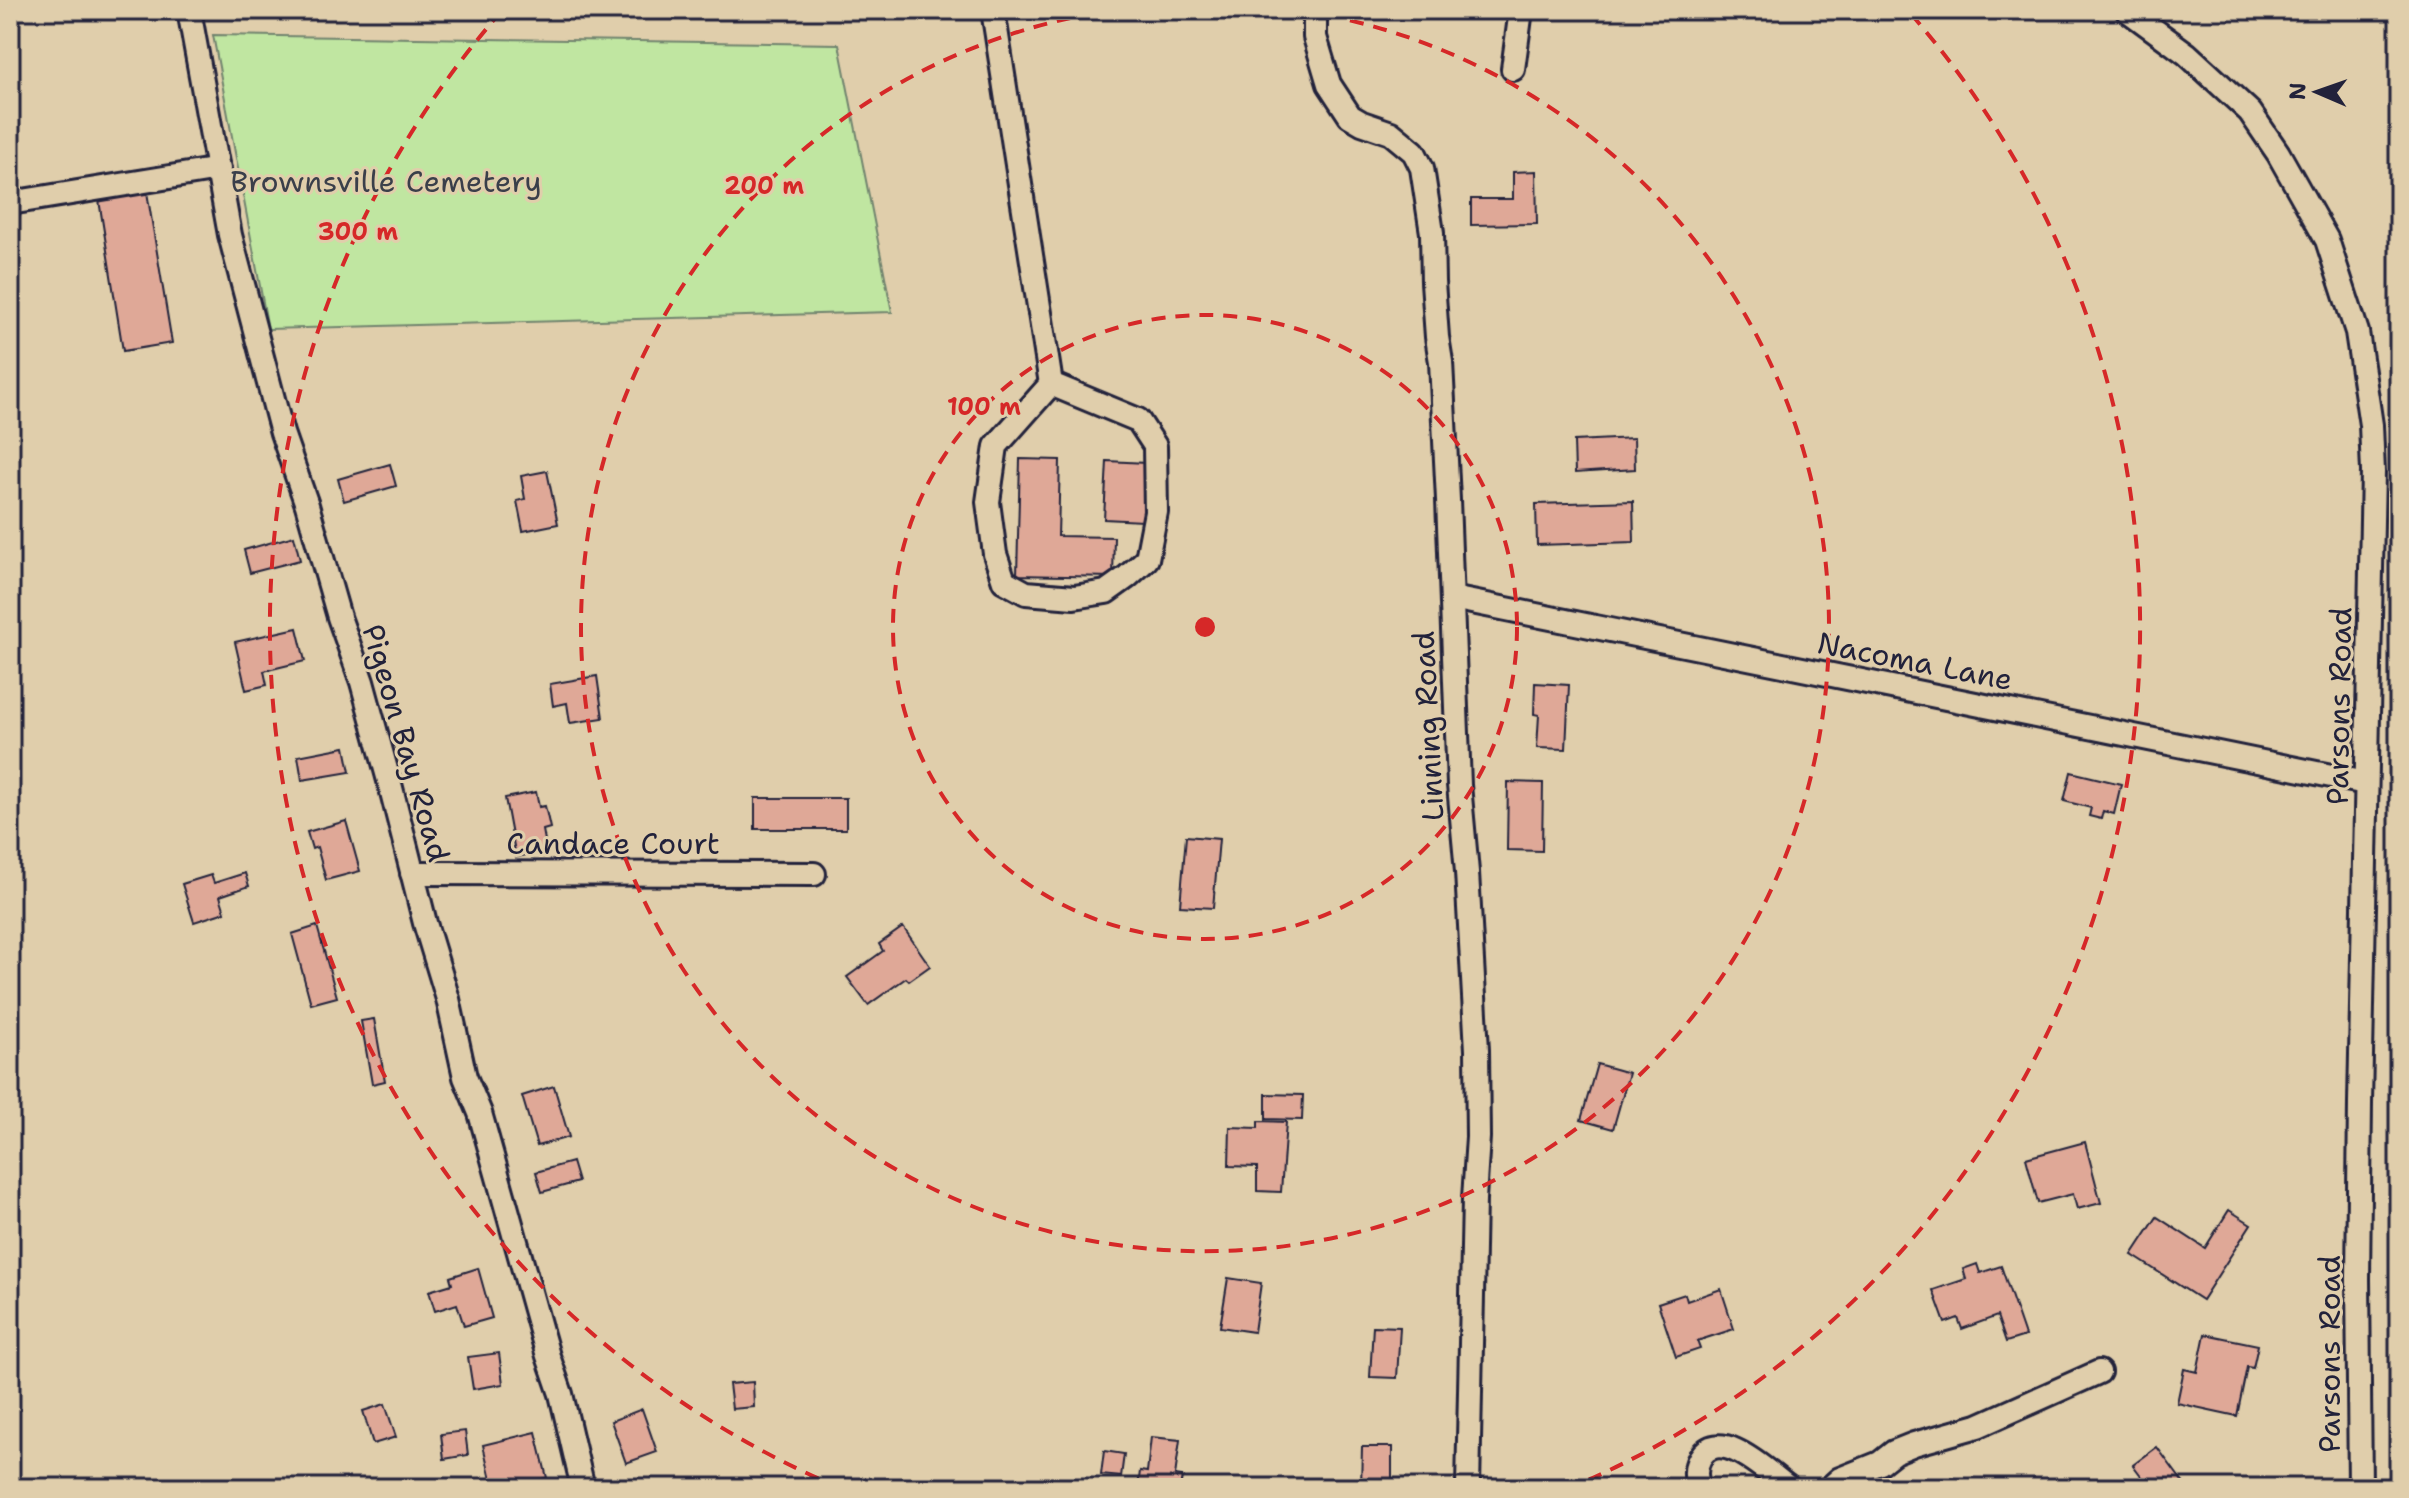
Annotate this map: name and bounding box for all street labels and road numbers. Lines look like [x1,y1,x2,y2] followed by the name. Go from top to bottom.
[2317,607,2361,805] street label: Parsons Road
[352,619,460,867] street label: Pigeon Bay Road
[1814,622,2016,700] street label: Nacoma Lane
[1403,630,1453,822] street label: Linning Road
[506,823,720,864] street label: Candace Court
[2309,1255,2350,1453] street label: Parsons Road

